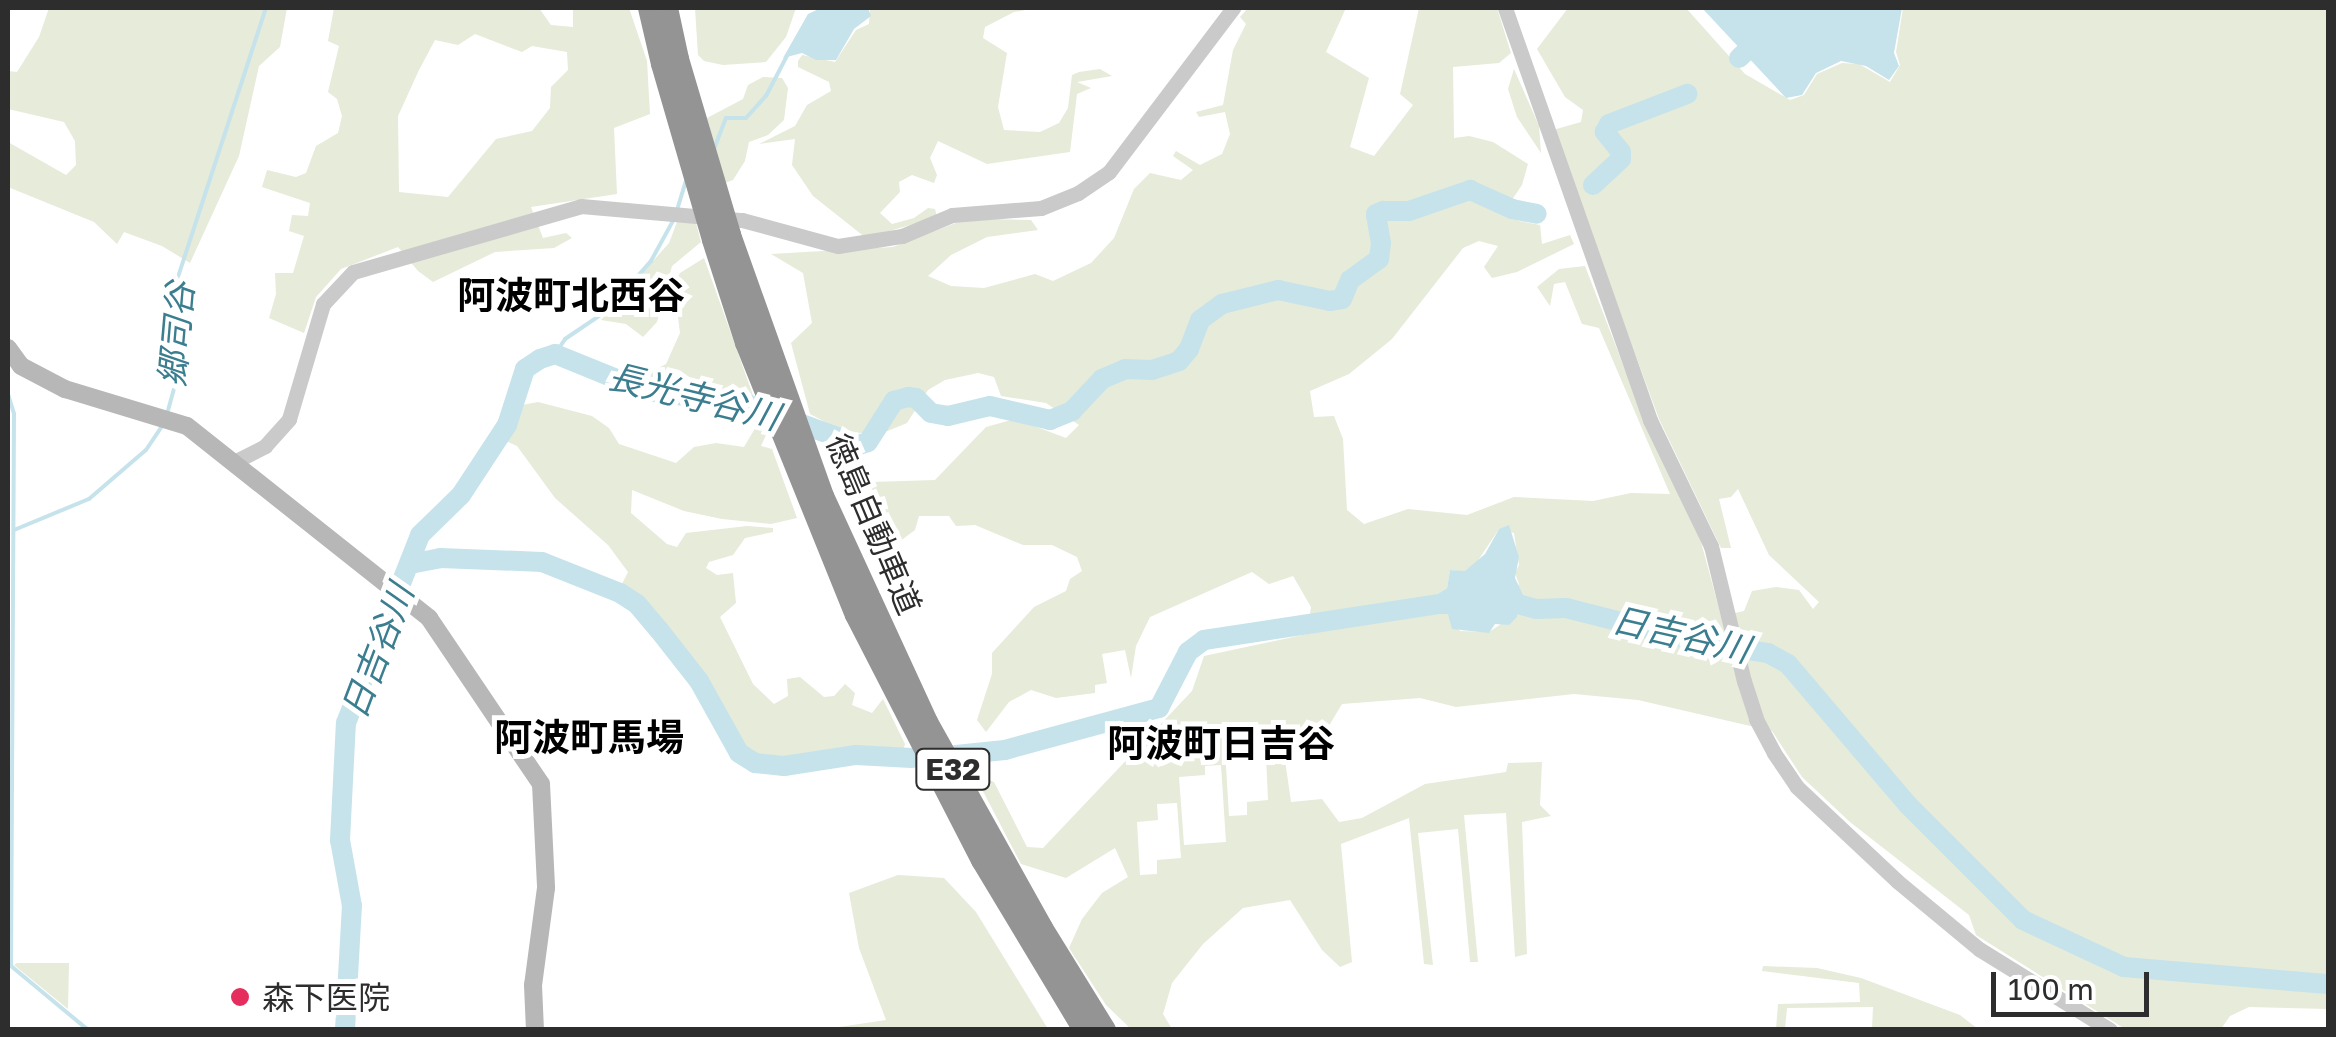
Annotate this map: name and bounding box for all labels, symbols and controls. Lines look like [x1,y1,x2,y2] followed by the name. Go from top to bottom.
[457,272,685,318] district label: 阿波町北西谷
[151,280,201,388] water label: 郷司谷
[604,354,784,438] water label: 長光寺谷川
[819,428,929,620] street label: 徳島自動車道
[332,578,422,724] water label: 日吉谷川
[1608,598,1754,670] water label: 日吉谷川
[494,714,684,760] district label: 阿波町馬場
[1107,720,1335,766] district label: 阿波町日吉谷
[913,744,993,794] road number: E32
[1996,952,2154,1014] scale bar
[2008,971,2094,1007] text: 100 m
[262,978,390,1016] place label: 森下医院
[227,984,253,1010] marker: 森下医院

